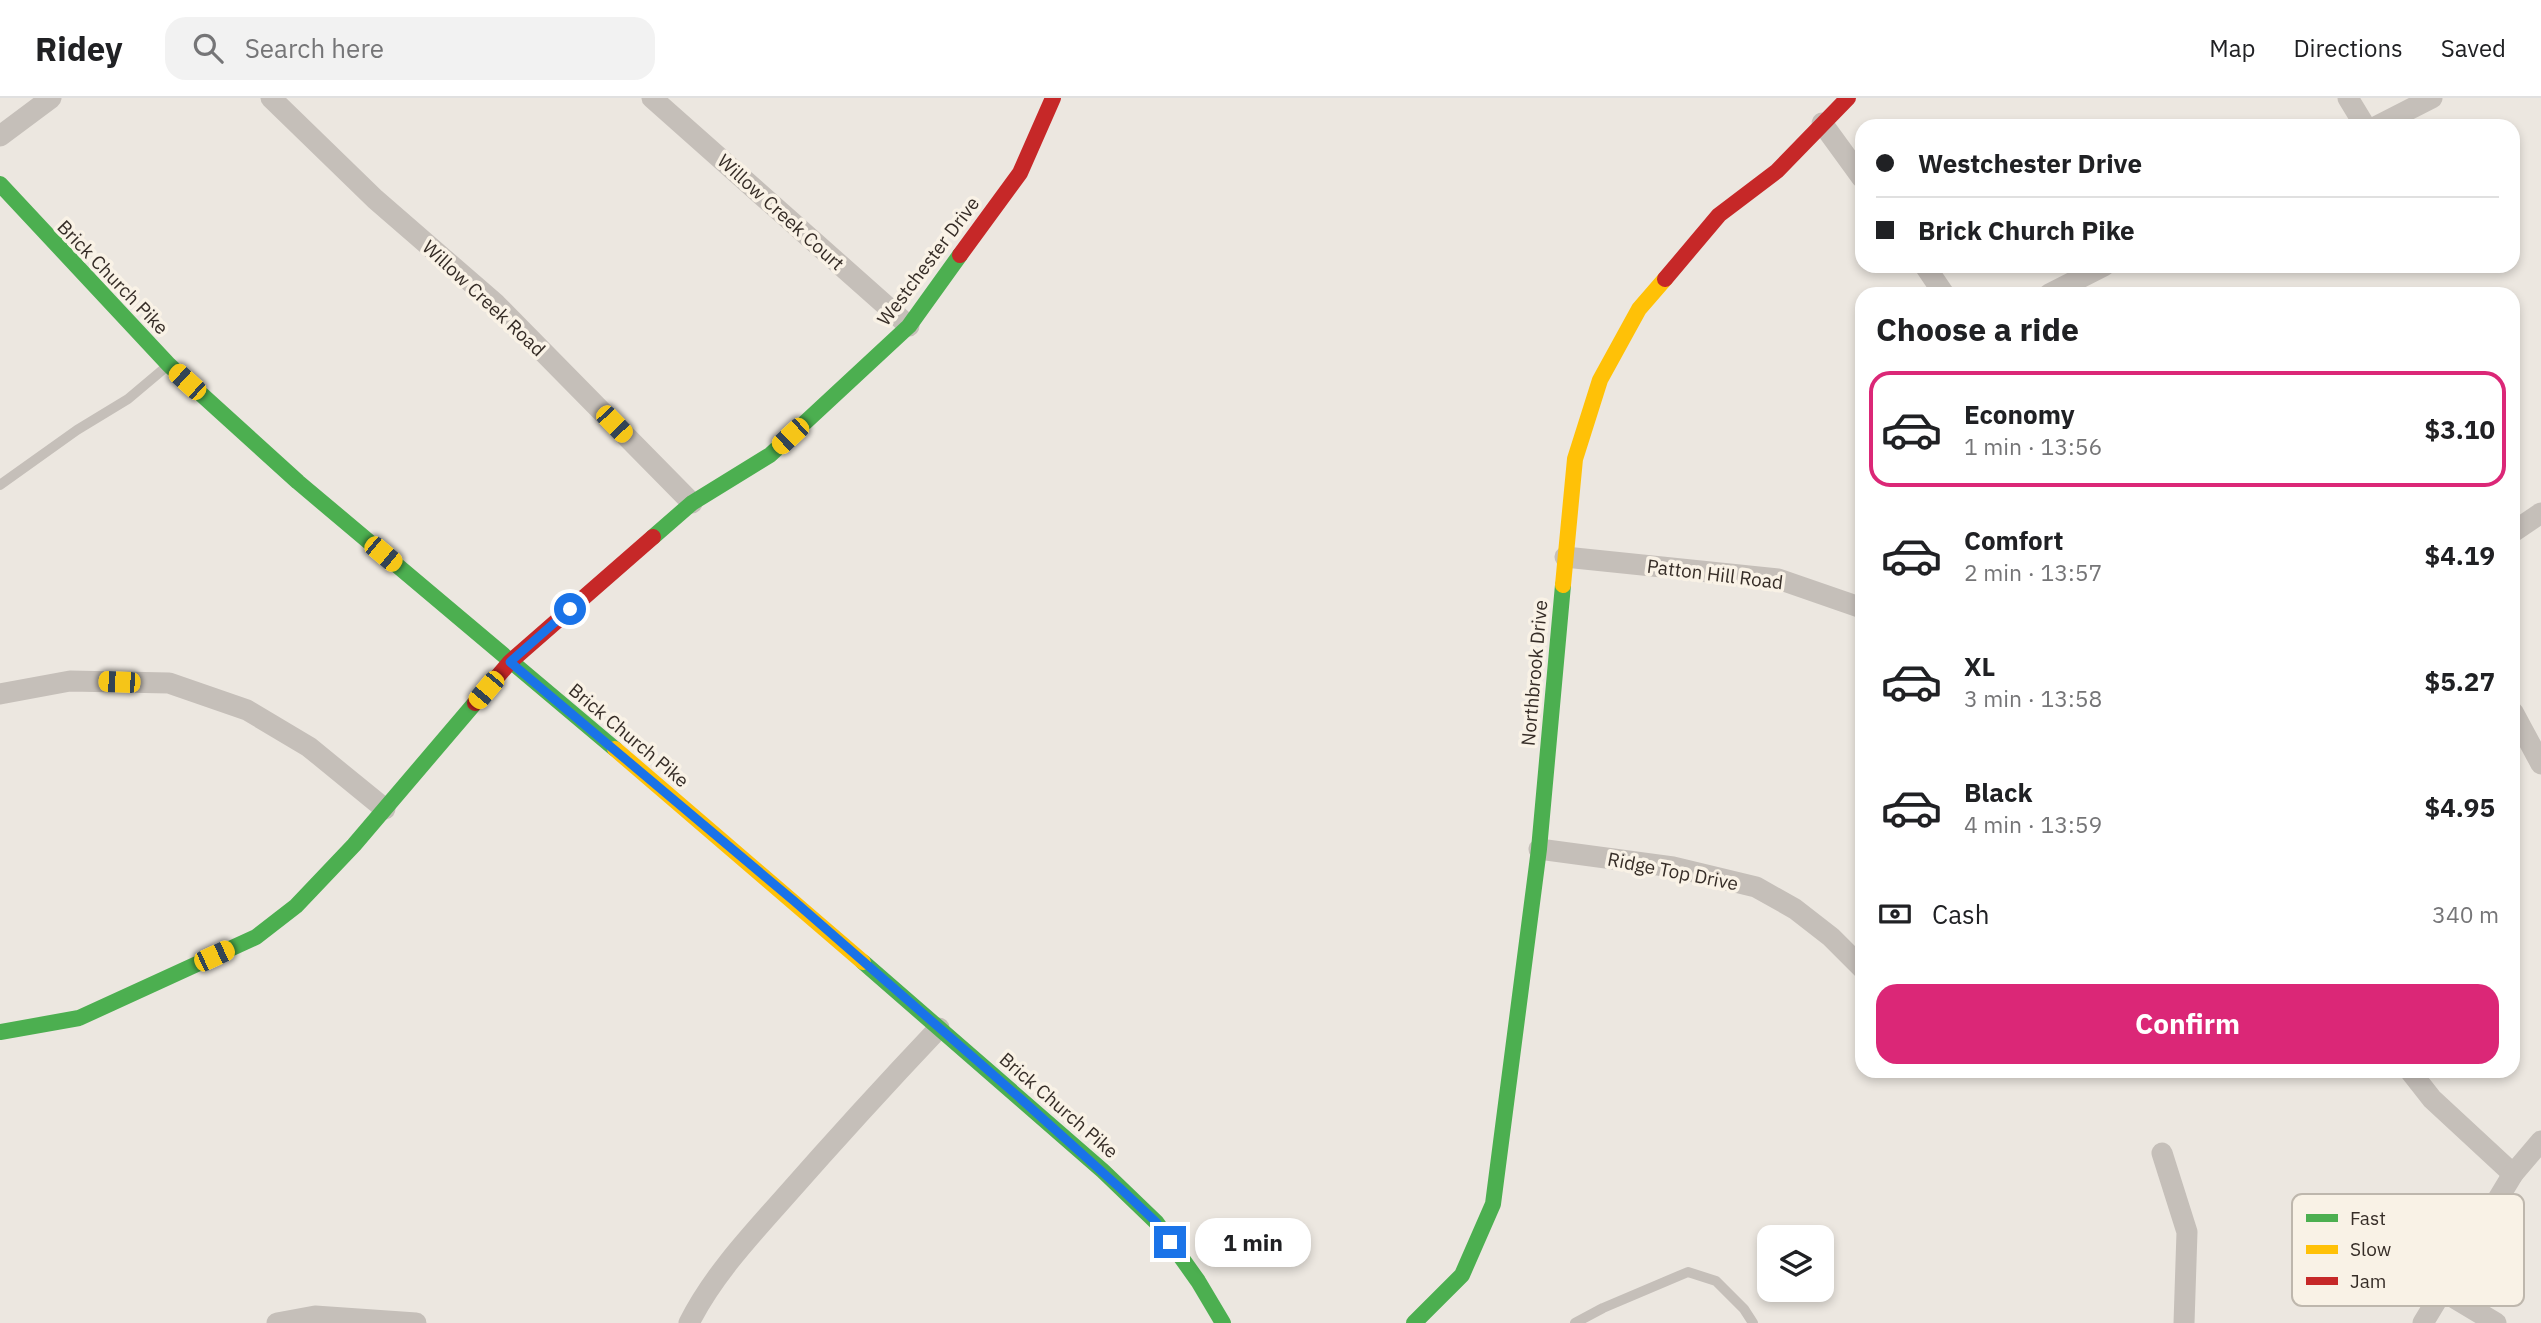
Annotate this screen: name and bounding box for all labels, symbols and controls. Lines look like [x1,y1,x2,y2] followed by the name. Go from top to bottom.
[165,17,655,80] search box
[35,27,123,70] text: Ridey
[189,29,227,67] icon: search
[245,31,384,65] text: Search here
[2209,32,2255,64] text: Map
[2293,32,2403,64] text: Directions
[2441,32,2506,64] text: Saved
[1918,146,2142,180] text: Westchester Drive
[713,149,849,275] street label: Willow Creek Court
[872,192,984,330] street label: Westchester Drive
[1918,213,2135,247] text: Brick Church Pike
[52,215,174,339] street label: Brick Church Pike
[418,235,550,361] street label: Willow Creek Road
[1876,308,2079,350] text: Choose a ride
[165,360,210,404] car
[1964,397,2075,431] text: Economy
[1880,398,1943,461] icon: car
[592,402,637,446] car
[2425,412,2495,446] text: $3.10
[768,414,813,458] car
[1964,431,2102,461] text: 1 min · 13:56
[1964,523,2063,557] text: Comfort
[1880,524,1943,587] icon: car
[361,532,406,576] car
[2425,538,2495,572] text: $4.19
[1646,554,1784,594] street label: Patton Hill Road
[1964,557,2102,587] text: 2 min · 13:57
[554,593,586,625] route start
[1516,599,1552,747] street label: Northbrook Drive
[1964,649,1995,683] text: XL
[1880,650,1943,713] icon: car
[2425,664,2495,698] text: $5.27
[465,667,508,713] car
[98,671,141,693] car
[564,678,694,792] street label: Brick Church Pike
[1964,683,2102,713] text: 3 min · 13:58
[1964,775,2032,809] text: Black
[1880,776,1943,839] icon: car
[2425,790,2495,824] text: $4.95
[1964,809,2102,839] text: 4 min · 13:59
[1606,847,1740,895] street label: Ridge Top Drive
[1876,895,1914,933] icon: cash
[1932,897,1989,931] text: Cash
[2432,899,2499,929] text: 340 m
[191,938,238,974] car
[1876,984,2499,1064] button: Confirm
[995,1047,1123,1163] street label: Brick Church Pike
[2292,1194,2524,1306] legend
[2350,1206,2386,1230] text: Fast
[1194,1218,1310,1266] callout: 1 min
[1757,1225,1834,1302] map controls
[1757,1225,1834,1302] button: layers
[1154,1226,1186,1258] route end
[1223,1227,1283,1257] text: 1 min
[2350,1237,2391,1261] text: Slow
[2350,1269,2386,1293] text: Jam

